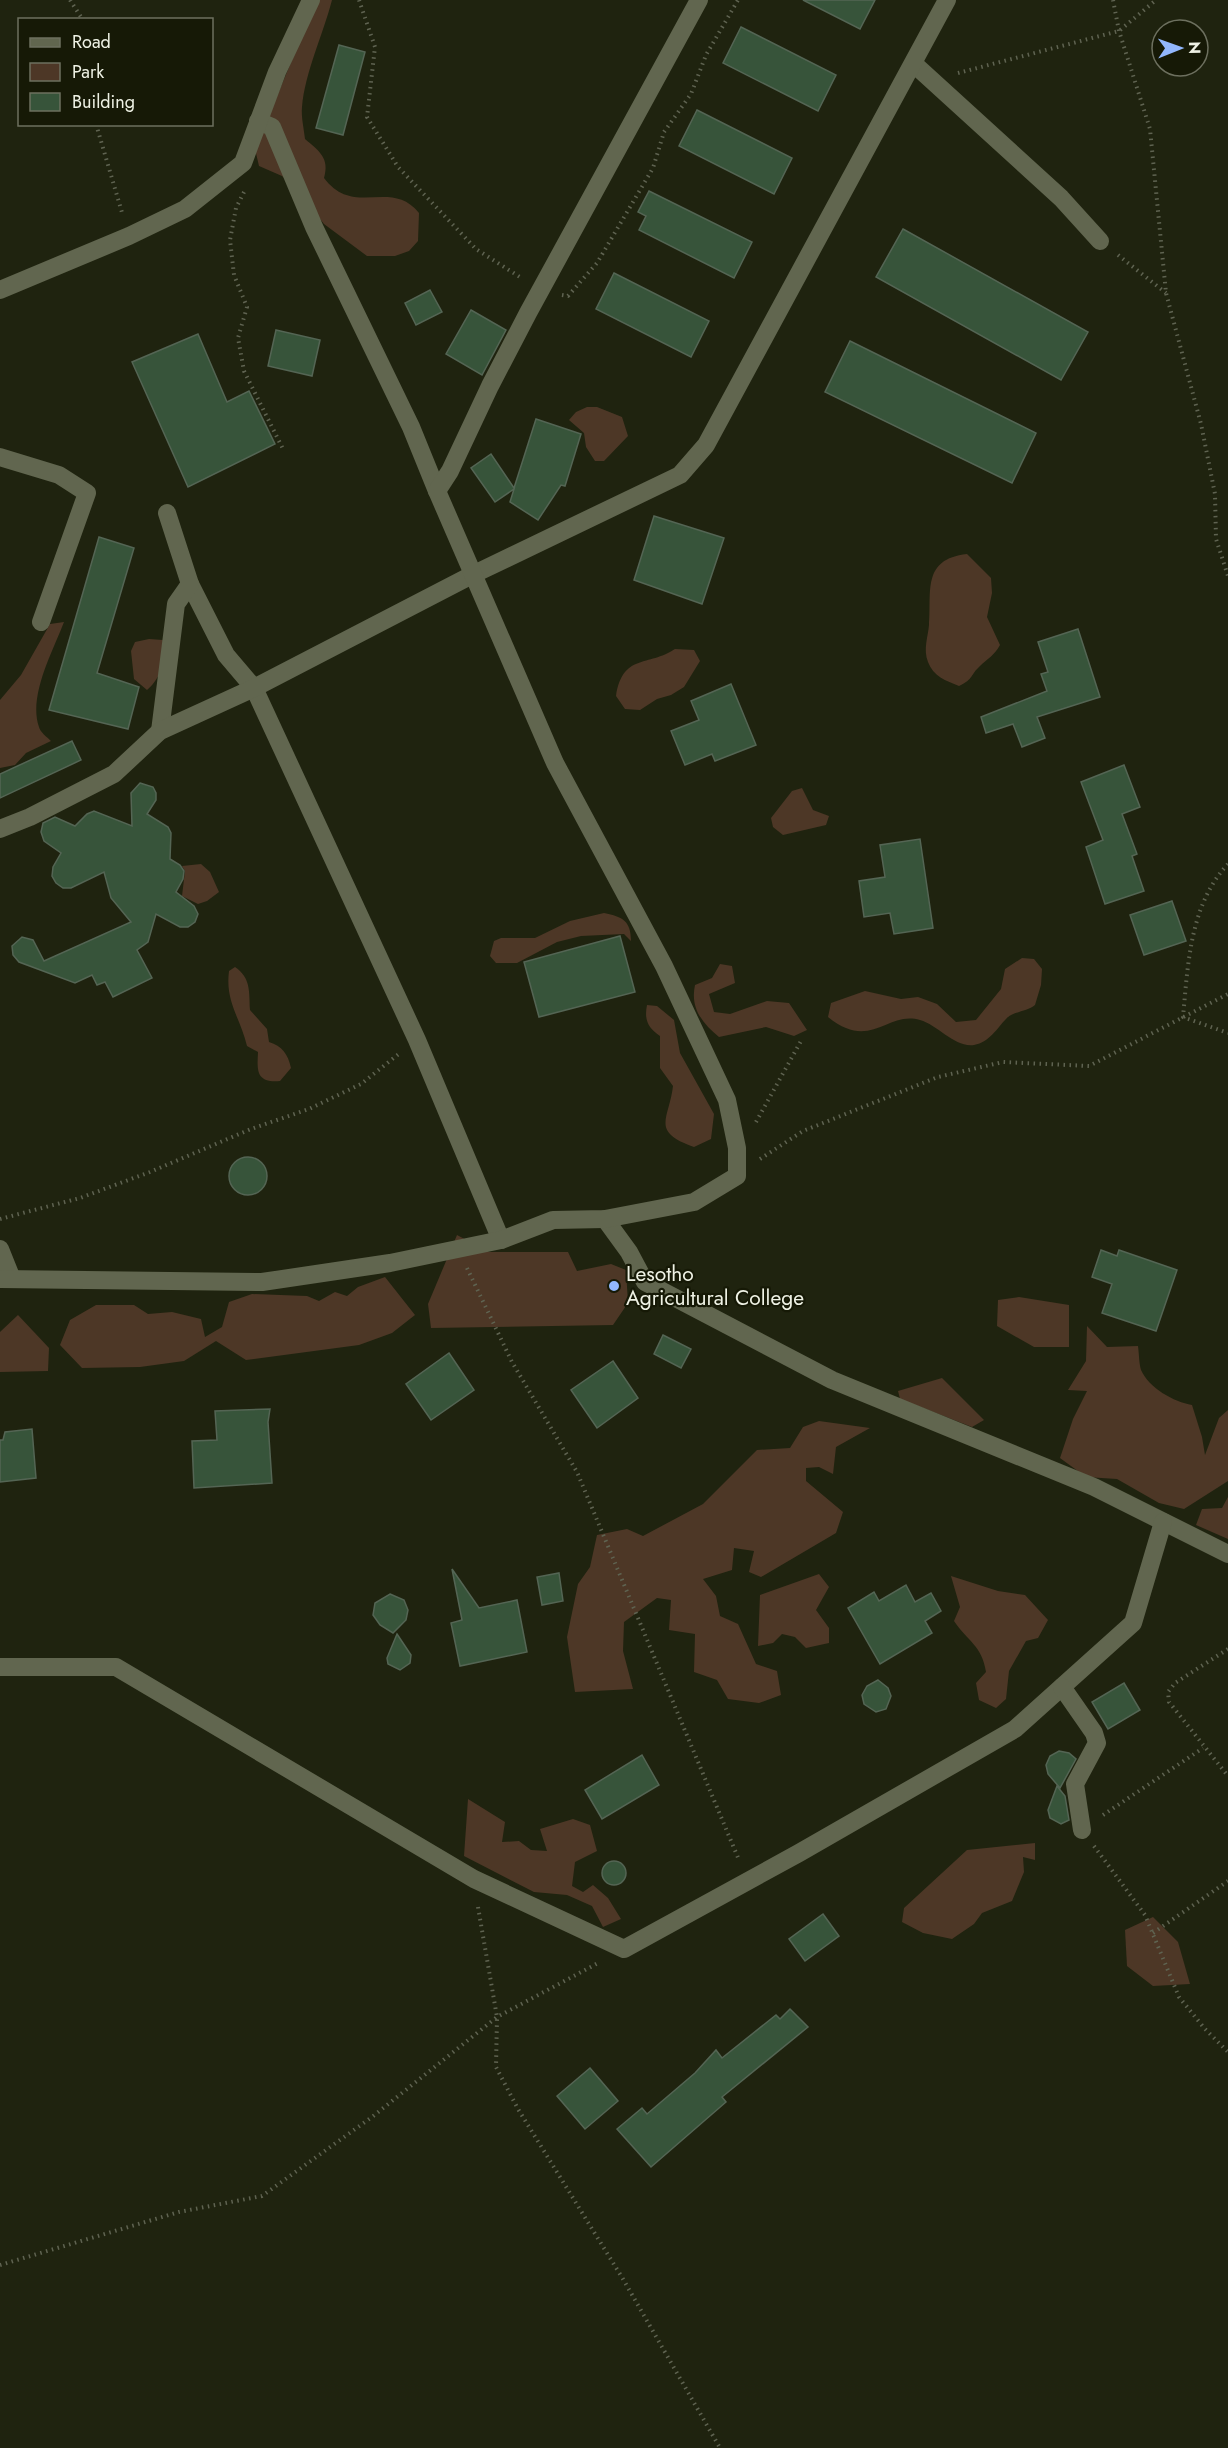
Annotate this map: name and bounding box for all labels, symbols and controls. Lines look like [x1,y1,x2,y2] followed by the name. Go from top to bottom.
[18,18,213,126] legend
[1150,18,1210,78] north arrow
[72,29,111,55] text: Road
[1183,41,1206,54] text: N
[72,59,104,85] text: Park
[72,89,135,115] text: Building
[626,1259,804,1313] place label: Lesotho Agricultural College
[607,1279,621,1293] marker: Lesotho Agricultural College

